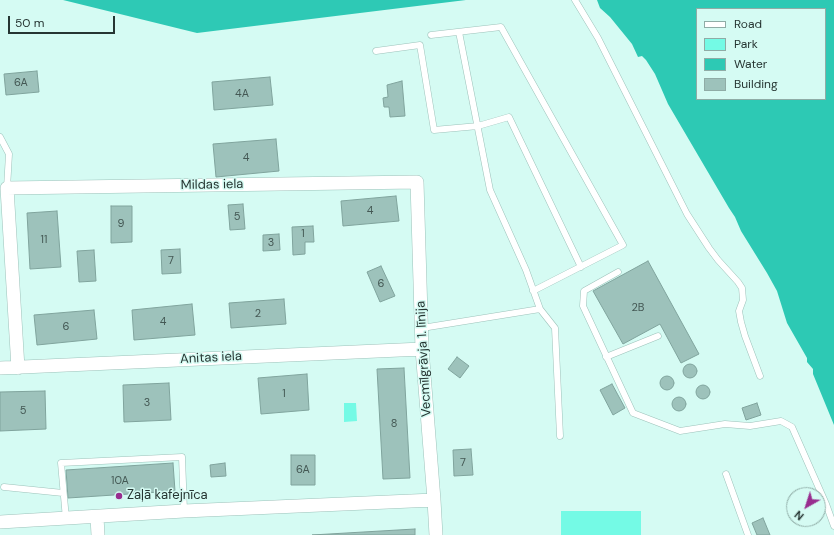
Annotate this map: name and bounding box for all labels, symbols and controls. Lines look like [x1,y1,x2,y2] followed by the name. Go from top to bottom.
[10,8,117,34] scale bar
[696,8,826,100] legend
[15,15,44,31] text: 50 m
[734,16,762,32] text: Road
[734,36,758,52] text: Park
[734,56,767,72] text: Water
[14,76,28,90] house number: 6A
[734,76,778,92] text: Building
[235,87,249,101] house number: 4A
[243,151,249,165] house number: 4
[181,177,243,193] street label: Mildas iela
[367,204,373,218] house number: 4
[234,210,240,224] house number: 5
[118,217,124,231] house number: 9
[301,227,305,241] house number: 1
[41,233,47,247] house number: 11
[268,236,274,250] house number: 3
[168,254,174,268] house number: 7
[378,277,384,291] house number: 6
[413,301,435,417] street label: Vecmīlgrāvja 1. līnija
[632,301,644,315] house number: 2B
[255,307,261,321] house number: 2
[160,315,166,329] house number: 4
[63,320,69,334] house number: 6
[180,349,242,367] street label: Anitas iela
[282,387,286,401] house number: 1
[144,396,150,410] house number: 3
[20,404,26,418] house number: 5
[391,417,397,431] house number: 8
[460,456,466,470] house number: 7
[296,463,310,477] house number: 6A
[111,474,129,488] house number: 10A
[786,487,826,527] north arrow
[127,488,208,504] place label: Zaļā kafejnīca
[114,491,124,501] marker: Zaļā kafejnīca
[792,508,807,524] text: N

